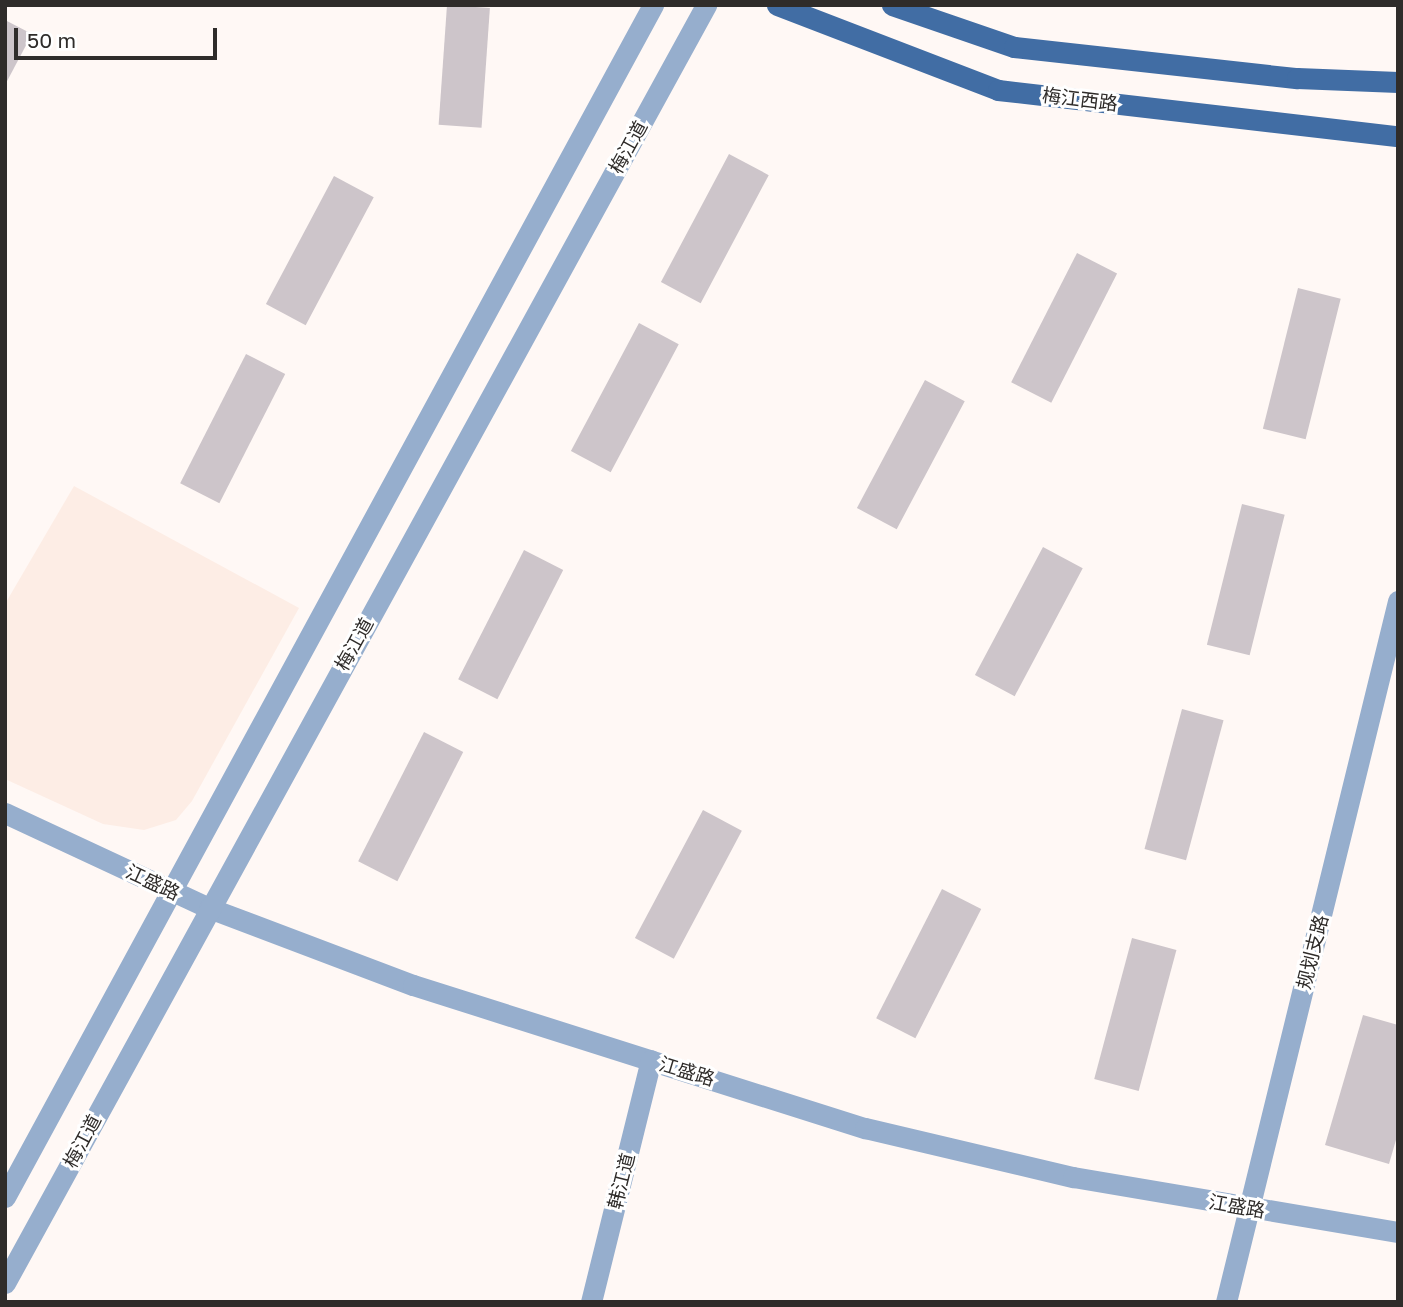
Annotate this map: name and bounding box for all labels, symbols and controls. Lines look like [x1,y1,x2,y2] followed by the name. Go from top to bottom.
[18,14,220,58] scale bar
[27,27,76,53] text: 50 m
[1041,83,1119,115] street label: 梅江西路
[604,117,652,177] street label: 梅江道
[330,614,378,674] street label: 梅江道
[122,860,184,904] street label: 江盛路
[1292,912,1332,992] street label: 规划支路
[656,1052,718,1090] street label: 江盛路
[59,1110,105,1172] street label: 梅江道
[603,1151,639,1211] street label: 韩江道
[1207,1190,1267,1222] street label: 江盛路

